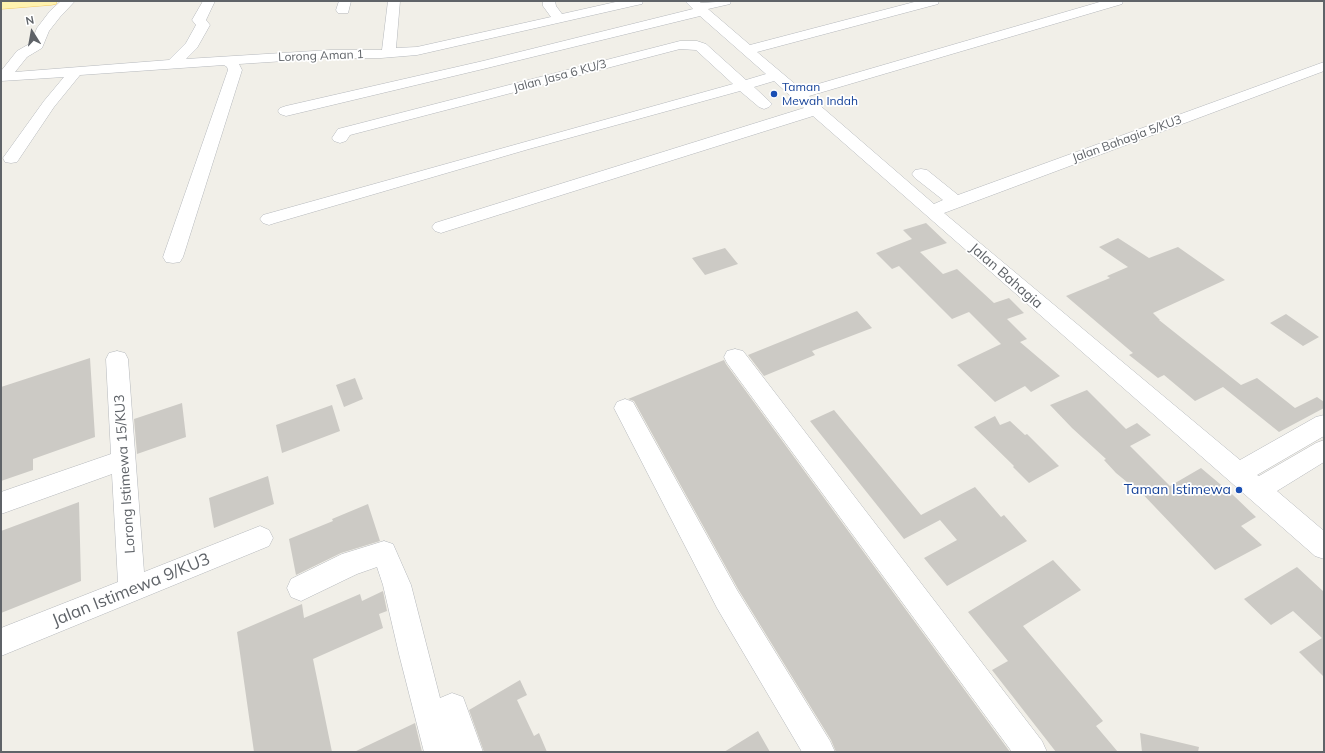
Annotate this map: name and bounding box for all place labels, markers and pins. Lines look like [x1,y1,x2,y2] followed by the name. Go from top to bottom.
[782,80,858,108] place label: Taman Mewah Indah
[769,89,779,99] marker: Taman Mewah Indah
[1124,482,1231,498] place label: Taman Istimewa
[1234,485,1244,495] marker: Taman Istimewa

